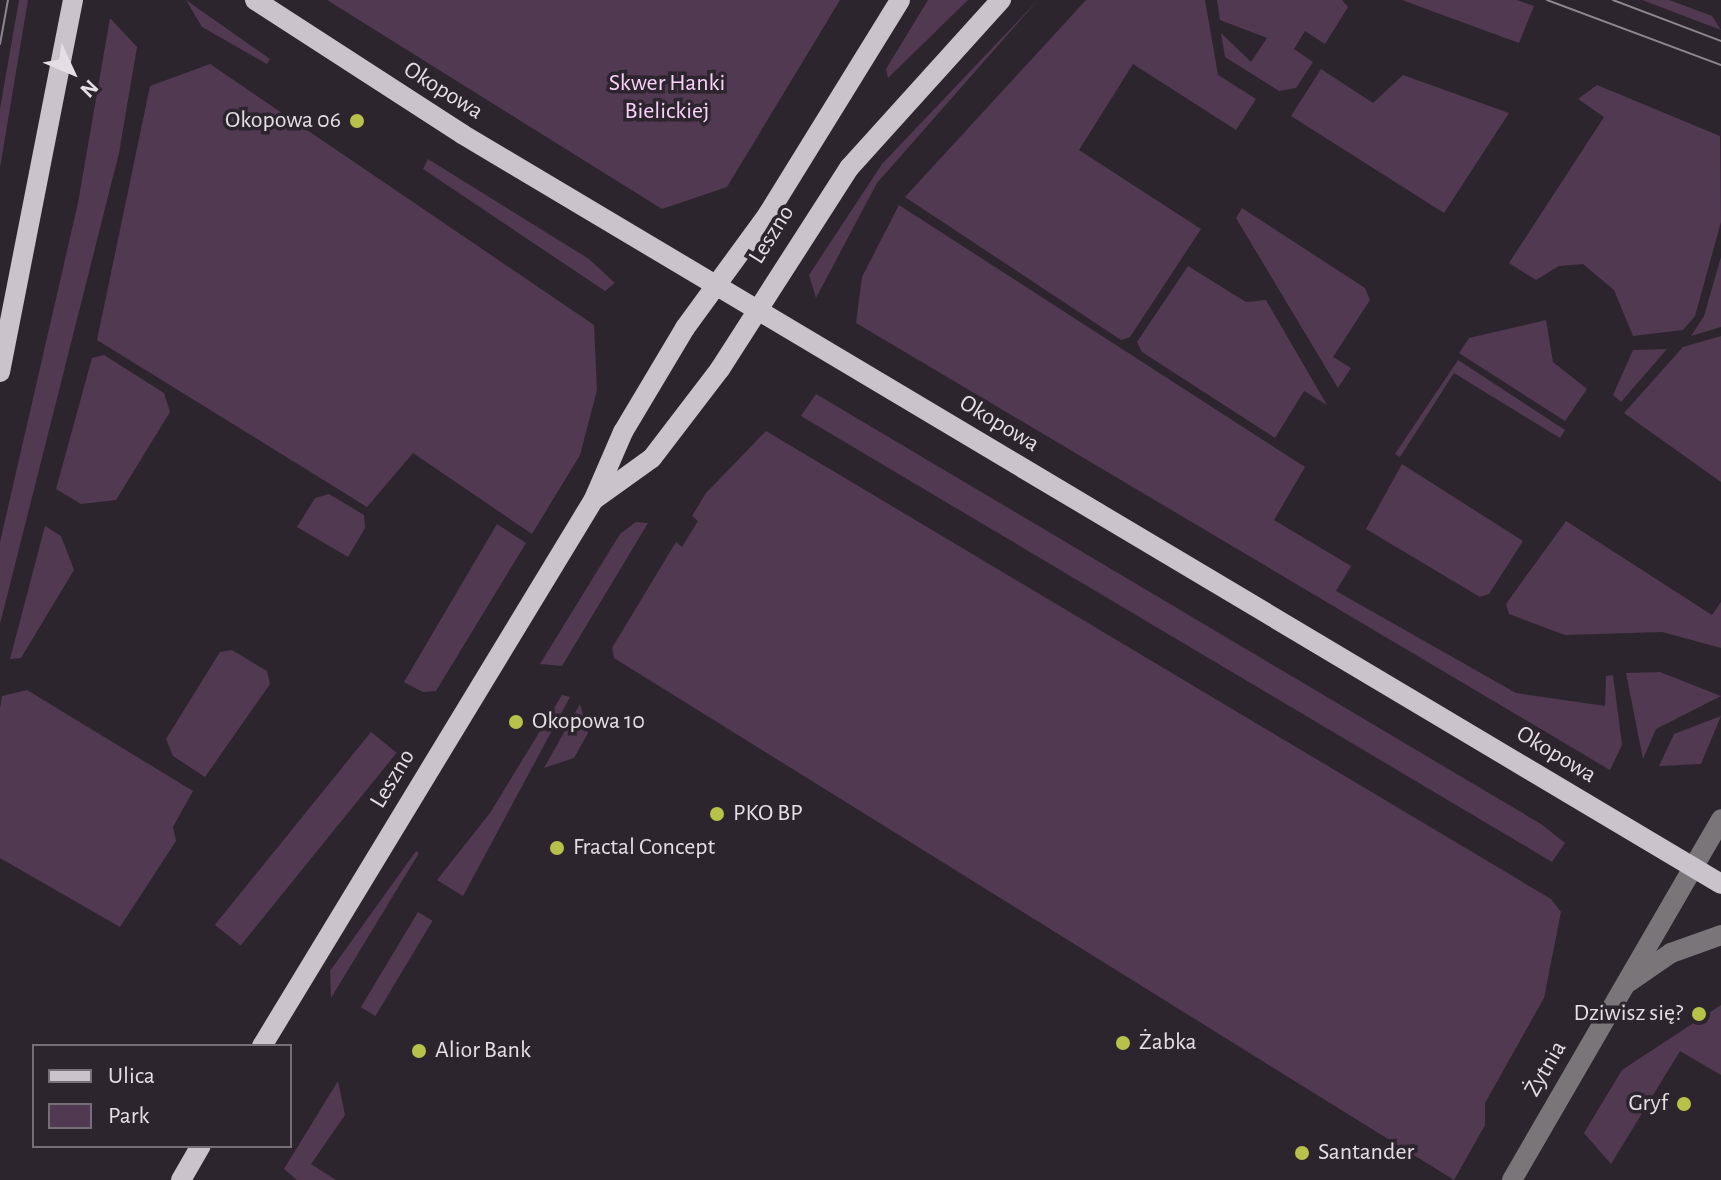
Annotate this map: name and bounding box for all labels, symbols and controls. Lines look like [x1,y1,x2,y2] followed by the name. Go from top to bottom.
[32,32,112,112] north arrow
[398,55,488,127] street label: Okopowa
[609,70,725,126] park label: Skwer Hanki Bielickiej
[76,76,102,102] text: N
[225,107,341,135] place label: Okopowa 06
[348,112,366,130] marker: Okopowa 06
[743,200,801,270] street label: Leszno
[954,389,1044,459] street label: Okopowa
[532,708,645,736] place label: Okopowa 10
[507,713,525,731] marker: Okopowa 10
[1511,720,1601,790] street label: Okopowa
[364,744,422,814] street label: Leszno
[733,800,803,828] place label: PKO BP
[708,805,726,823] marker: PKO BP
[573,834,715,862] place label: Fractal Concept
[548,839,566,857] marker: Fractal Concept
[1573,1000,1683,1028] place label: Dziwisz się?
[1690,1005,1708,1023] marker: Dziwisz się?
[1139,1029,1197,1057] place label: Żabka
[1114,1034,1132,1052] marker: Żabka
[1519,1036,1573,1102] street label: Żytnia
[435,1037,531,1065] place label: Alior Bank
[410,1042,428,1060] marker: Alior Bank
[32,1044,292,1148] legend
[108,1064,155,1088] text: Ulica
[1629,1090,1668,1118] place label: Gryf
[1675,1095,1693,1113] marker: Gryf
[108,1104,149,1128] text: Park
[1318,1139,1414,1167] place label: Santander
[1293,1144,1311,1162] marker: Santander

